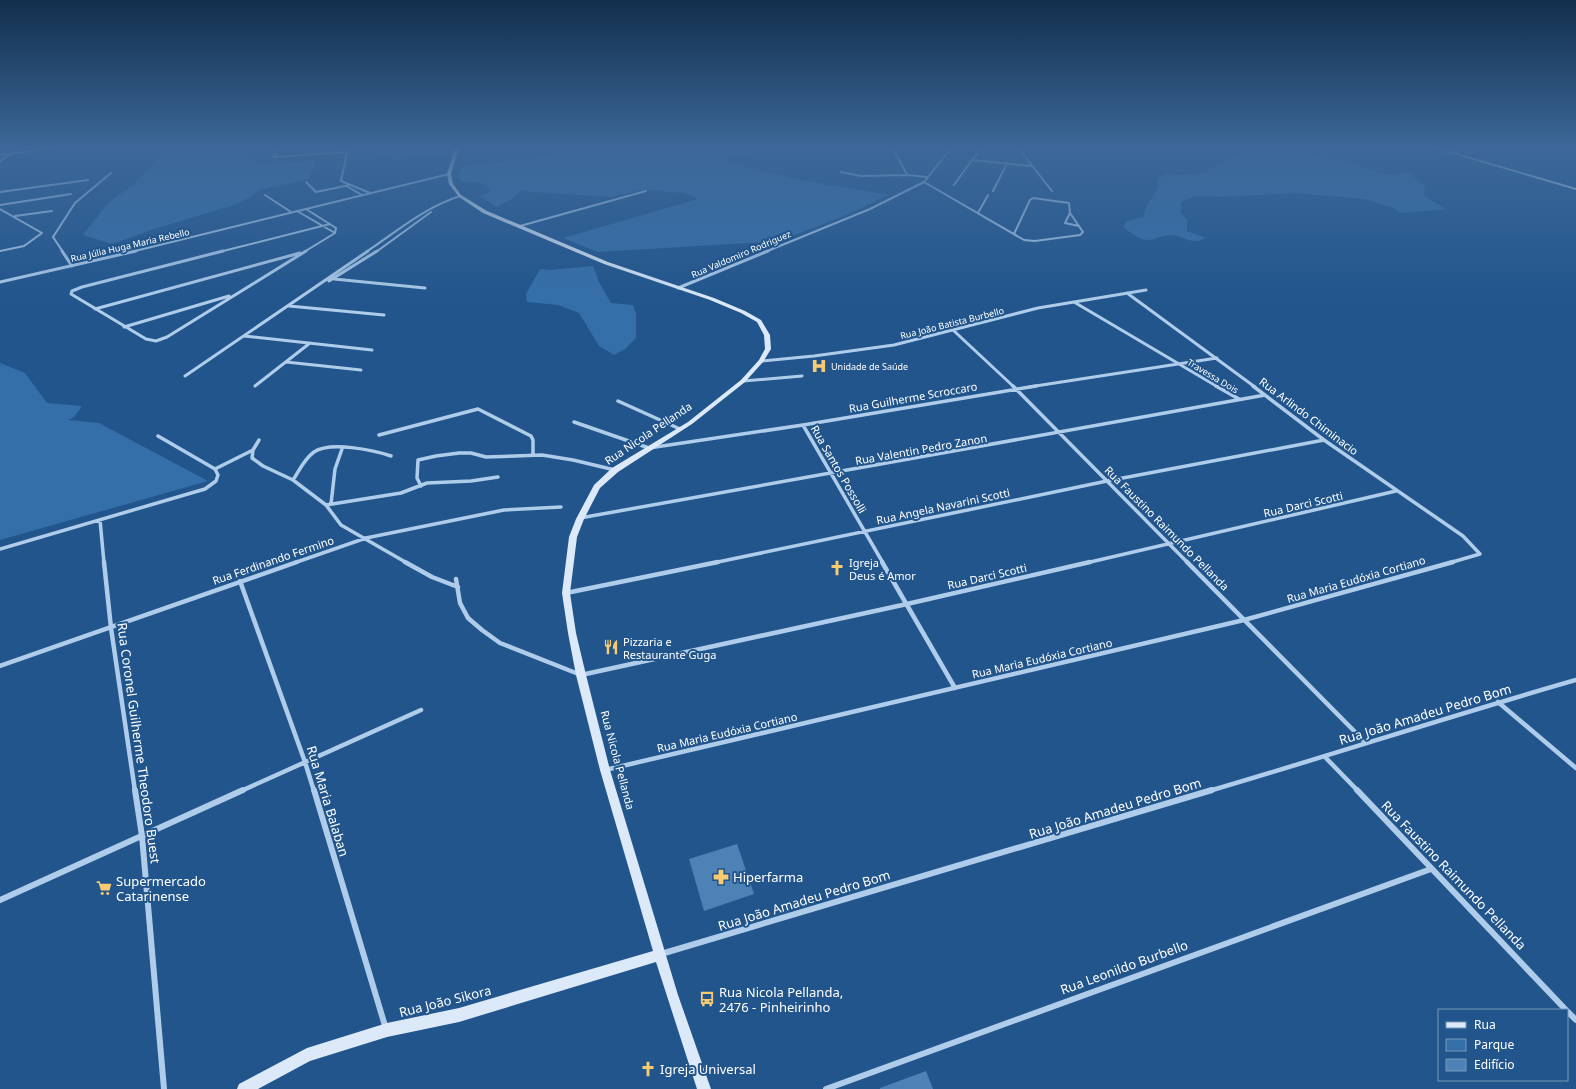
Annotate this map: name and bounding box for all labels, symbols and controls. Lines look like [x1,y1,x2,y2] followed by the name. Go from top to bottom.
[69,225,191,265] street label: Rua Júlia Huga Maria Rebello
[689,227,793,281] street label: Rua Valdomiro Rodriguez
[899,304,1005,342] street label: Rua João Batista Burbello
[1185,356,1241,396] street label: Travessa Dois
[810,357,828,375] hospital icon: Unidade de Saúde
[831,360,908,373] place label: Unidade de Saúde
[1256,374,1362,458] street label: Rua Arlindo Chiminacio
[848,378,979,416] street label: Rua Guilherme Scroccaro
[601,398,695,468] street label: Rua Nicola Pellanda
[808,422,870,516] street label: Rua Santos Possolli
[854,430,988,468] street label: Rua Valentin Pedro Zanon
[1102,463,1232,593] street label: Rua Faustino Raimundo Pellanda
[875,484,1011,528] street label: Rua Angela Navarini Scotti
[1262,488,1344,520] street label: Rua Darci Scotti
[210,532,336,588] street label: Rua Ferdinando Fermino
[1285,552,1427,606] street label: Rua Maria Eudóxia Cortiano
[849,555,916,583] place label: Igreja Deus é Amor
[828,559,846,577] church icon: Igreja Deus é Amor
[946,560,1028,592] street label: Rua Darci Scotti
[113,621,165,865] street label: Rua Coronel Guilherme Theodoro Buest
[623,634,716,662] place label: Pizzaria e Restaurante Guga
[970,634,1114,681] street label: Rua Maria Eudóxia Cortiano
[602,638,620,656] restaurant icon: Pizzaria e Restaurante Guga
[1337,679,1513,749] street label: Rua João Amadeu Pedro Bom
[655,708,799,755] street label: Rua Maria Eudóxia Cortiano
[598,709,638,811] street label: Rua Nicola Pellanda
[303,743,353,859] street label: Rua Maria Balaban
[1027,773,1203,843] street label: Rua João Amadeu Pedro Bom
[1378,796,1530,954] street label: Rua Faustino Raimundo Pellanda
[716,865,892,935] street label: Rua João Amadeu Pedro Bom
[712,868,730,886] pharmacy icon: Hiperfarma
[733,868,803,886] place label: Hiperfarma
[116,872,206,905] place label: Supermercado Catarinense
[95,879,113,897] supermarket icon: Supermercado Catarinense
[1058,935,1190,998] street label: Rua Leonildo Burbello
[397,981,493,1021] street label: Rua João Sikora
[719,983,843,1016] place label: Rua Nicola Pellanda, 2476 - Pinheirinho
[698,990,716,1008] bus stop icon: Rua Nicola Pellanda, 2476 - Pinheirinho
[1438,1009,1568,1081] legend
[1474,1016,1496,1033] text: Rua
[1474,1036,1515,1053] text: Parque
[1474,1056,1515,1073] text: Edifício
[639,1060,657,1078] church icon: Igreja Universal
[660,1060,756,1078] place label: Igreja Universal

